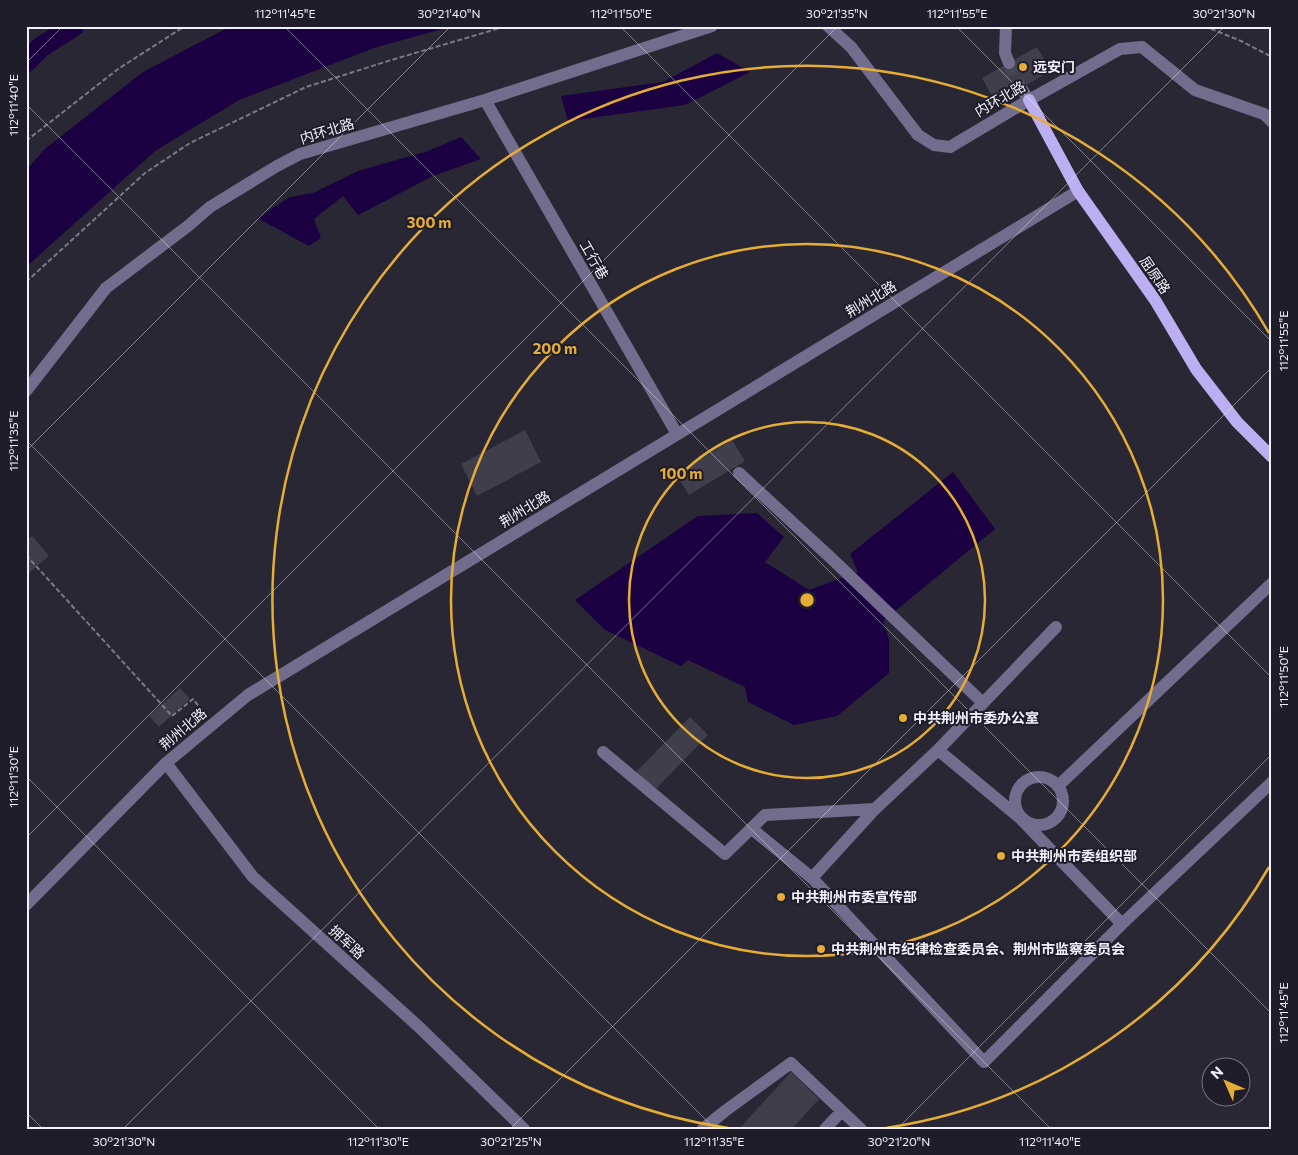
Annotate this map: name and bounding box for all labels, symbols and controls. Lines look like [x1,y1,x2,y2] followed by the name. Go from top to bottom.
[254,6,316,20] text: 112°11'45"E
[417,6,481,20] text: 30°21'40"N
[590,6,652,20] text: 112°11'50"E
[806,6,868,20] text: 30°21'35"N
[927,6,987,20] text: 112°11'55"E
[1193,6,1255,20] text: 30°21'30"N
[1033,58,1075,75] place label: 远安门
[1017,61,1029,73] marker: 远安门
[6,74,20,136] text: 112°11'40"E
[971,77,1028,120] street label: 内环北路
[298,114,356,147] street label: 内环北路
[407,213,451,231] text: 300 m
[577,237,612,282] street label: 工行巷
[1137,253,1174,297] street label: 屈原路
[842,277,899,320] street label: 荆州北路
[1276,311,1290,371] text: 112°11'55"E
[533,339,577,357] text: 200 m
[6,411,20,471] text: 112°11'35"E
[660,464,702,482] text: 100 m
[496,487,553,530] street label: 荆州北路
[798,591,816,609] centre of rings
[1276,646,1290,708] text: 112°11'50"E
[156,704,210,753] street label: 荆州北路
[913,709,1039,726] place label: 中共荆州市委办公室
[897,712,909,724] marker: 中共荆州市委办公室
[6,746,20,808] text: 112°11'30"E
[1011,847,1137,864] place label: 中共荆州市委组织部
[995,850,1007,862] marker: 中共荆州市委组织部
[791,888,917,905] place label: 中共荆州市委宣传部
[775,891,787,903] marker: 中共荆州市委宣传部
[326,921,369,962] street label: 拥军路
[831,940,1125,957] place label: 中共荆州市纪律检查委员会、荆州市监察委员会
[815,943,827,955] marker: 中共荆州市纪律检查委员会、荆州市监察委员会
[1276,982,1290,1044] text: 112°11'45"E
[1200,1058,1250,1108] north arrow
[1207,1063,1226,1082] text: N
[93,1134,155,1148] text: 30°21'30"N
[347,1134,409,1148] text: 112°11'30"E
[480,1134,542,1148] text: 30°21'25"N
[684,1134,744,1148] text: 112°11'35"E
[868,1134,930,1148] text: 30°21'20"N
[1019,1134,1081,1148] text: 112°11'40"E

